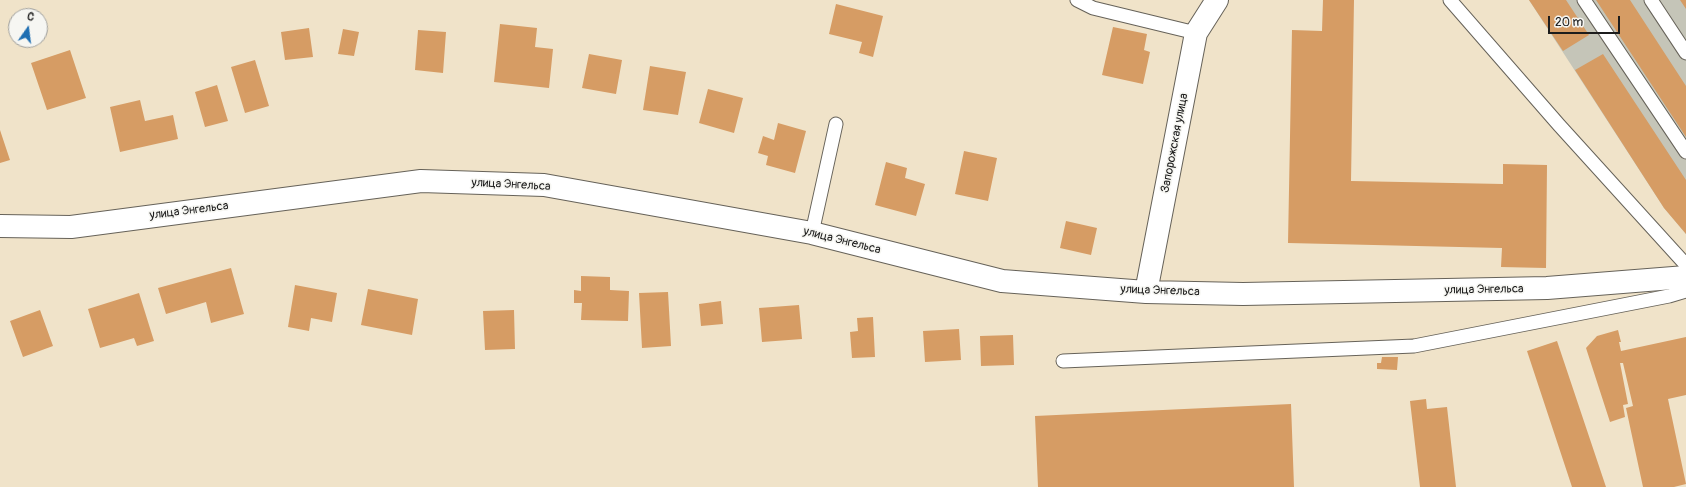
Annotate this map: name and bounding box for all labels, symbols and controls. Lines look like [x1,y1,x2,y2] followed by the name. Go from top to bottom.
[8,8,48,48] north arrow
[1550,8,1622,34] scale bar
[26,10,36,24] text: С
[1555,15,1583,30] text: 20 m
[1158,92,1192,194] street label: Запорожская улица
[471,176,551,194] street label: улица Энгельса
[149,199,229,223] street label: улица Энгельса
[802,224,882,258] street label: улица Энгельса
[1120,282,1200,300] street label: улица Энгельса
[1444,282,1524,298] street label: улица Энгельса

